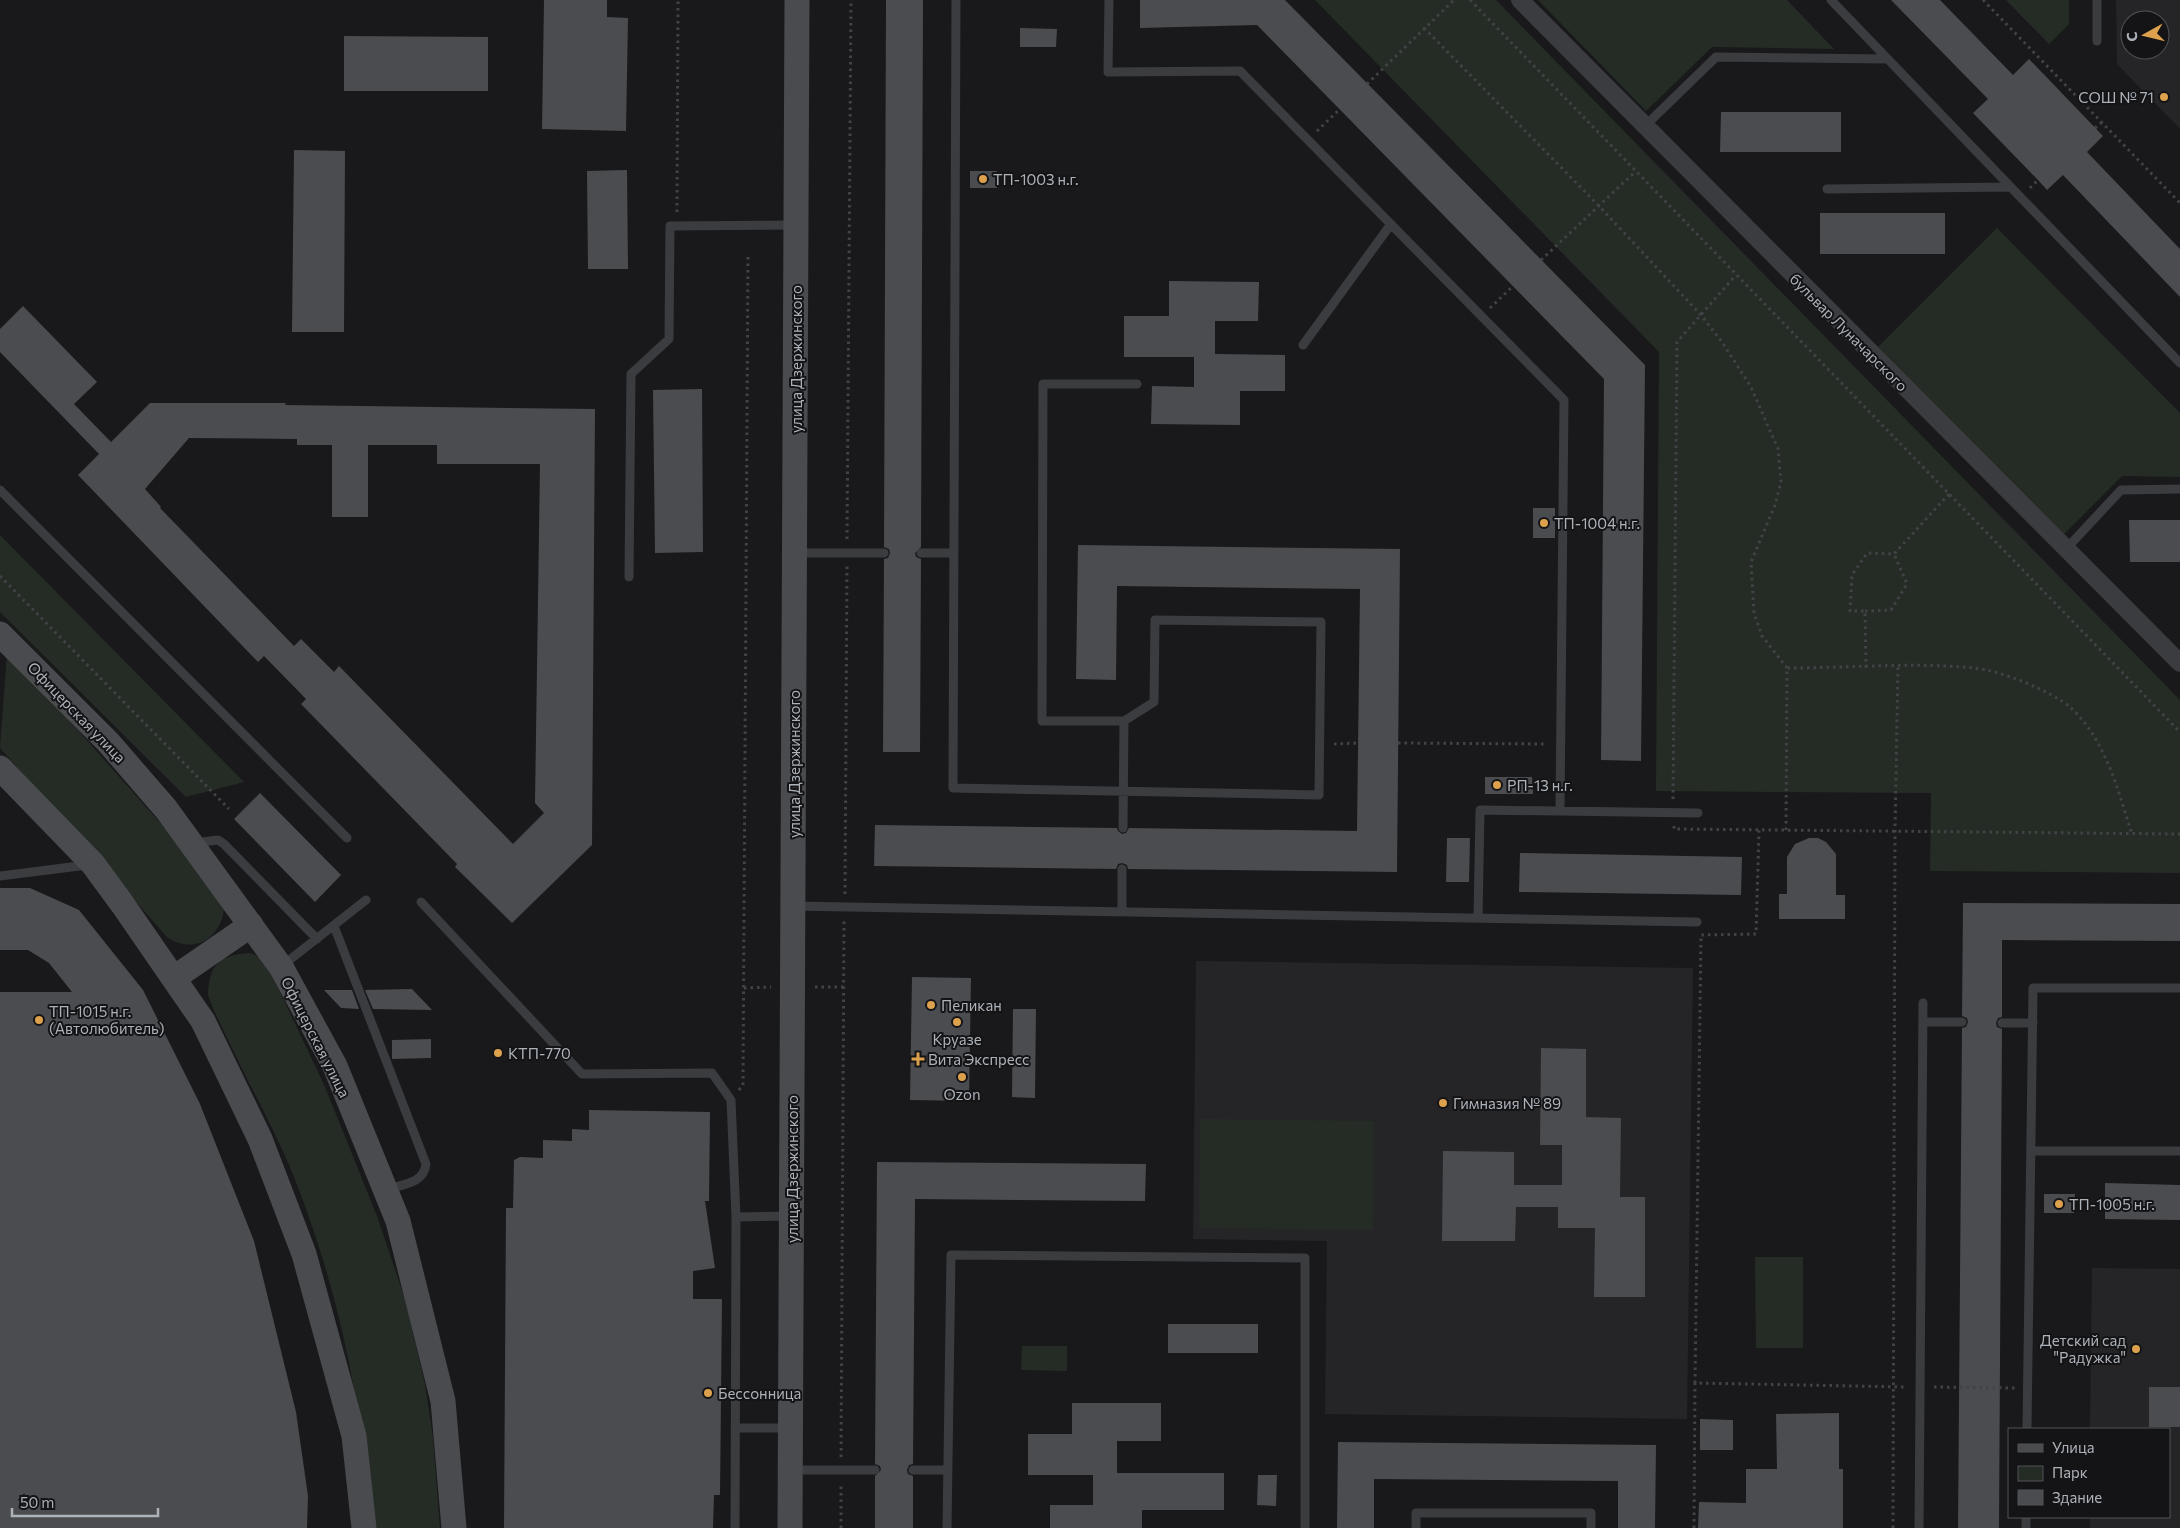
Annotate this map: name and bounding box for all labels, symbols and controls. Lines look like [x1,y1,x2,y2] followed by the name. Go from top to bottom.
[2120,10,2170,60] north arrow
[2123,31,2141,43] text: С
[2078,88,2154,106] place label: СОШ № 71
[2158,91,2170,103] marker: СОШ № 71
[993,170,1079,188] place label: ТП-1003 н.г.
[977,173,989,185] marker: ТП-1003 н.г.
[1786,269,1912,395] street label: бульвар Луначарского
[787,285,805,433] street label: улица Дзержинского
[1554,514,1640,532] place label: ТП-1004 н.г.
[1538,517,1550,529] marker: ТП-1004 н.г.
[24,658,130,766] street label: Офицерская улица
[785,690,803,838] street label: улица Дзержинского
[1507,776,1573,794] place label: РП-13 н.г.
[1491,779,1503,791] marker: РП-13 н.г.
[278,974,354,1100] street label: Офицерская улица
[941,996,1002,1014] place label: Пеликан
[925,999,937,1011] marker: Пеликан
[49,1002,164,1037] place label: ТП-1015 н.г. (Автолюбитель)
[33,1014,45,1026] marker: ТП-1015 н.г. (Автолюбитель)
[951,1016,963,1028] marker: Круазе
[932,1030,982,1048] place label: Круазе
[508,1044,571,1062] place label: КТП-770
[492,1047,504,1059] marker: КТП-770
[928,1050,1029,1068] place label: Вита Экспресс
[912,1053,924,1065] marker: Вита Экспресс
[956,1071,968,1083] marker: Ozon
[943,1085,981,1103] place label: Ozon
[1453,1094,1561,1112] place label: Гимназия № 89
[783,1095,801,1243] street label: улица Дзержинского
[1437,1097,1449,1109] marker: Гимназия № 89
[2069,1195,2155,1213] place label: ТП-1005 н.г.
[2053,1198,2065,1210] marker: ТП-1005 н.г.
[2040,1331,2126,1366] place label: Детский сад "Радужка"
[2130,1343,2142,1355] marker: Детский сад "Радужка"
[718,1384,801,1402] place label: Бессонница
[702,1387,714,1399] marker: Бессонница
[2008,1428,2170,1518] legend
[2052,1438,2094,1456] text: Улица
[2052,1463,2088,1481] text: Парк
[12,1486,159,1518] scale bar
[2052,1488,2102,1506] text: Здание
[20,1493,54,1511] text: 50 m

